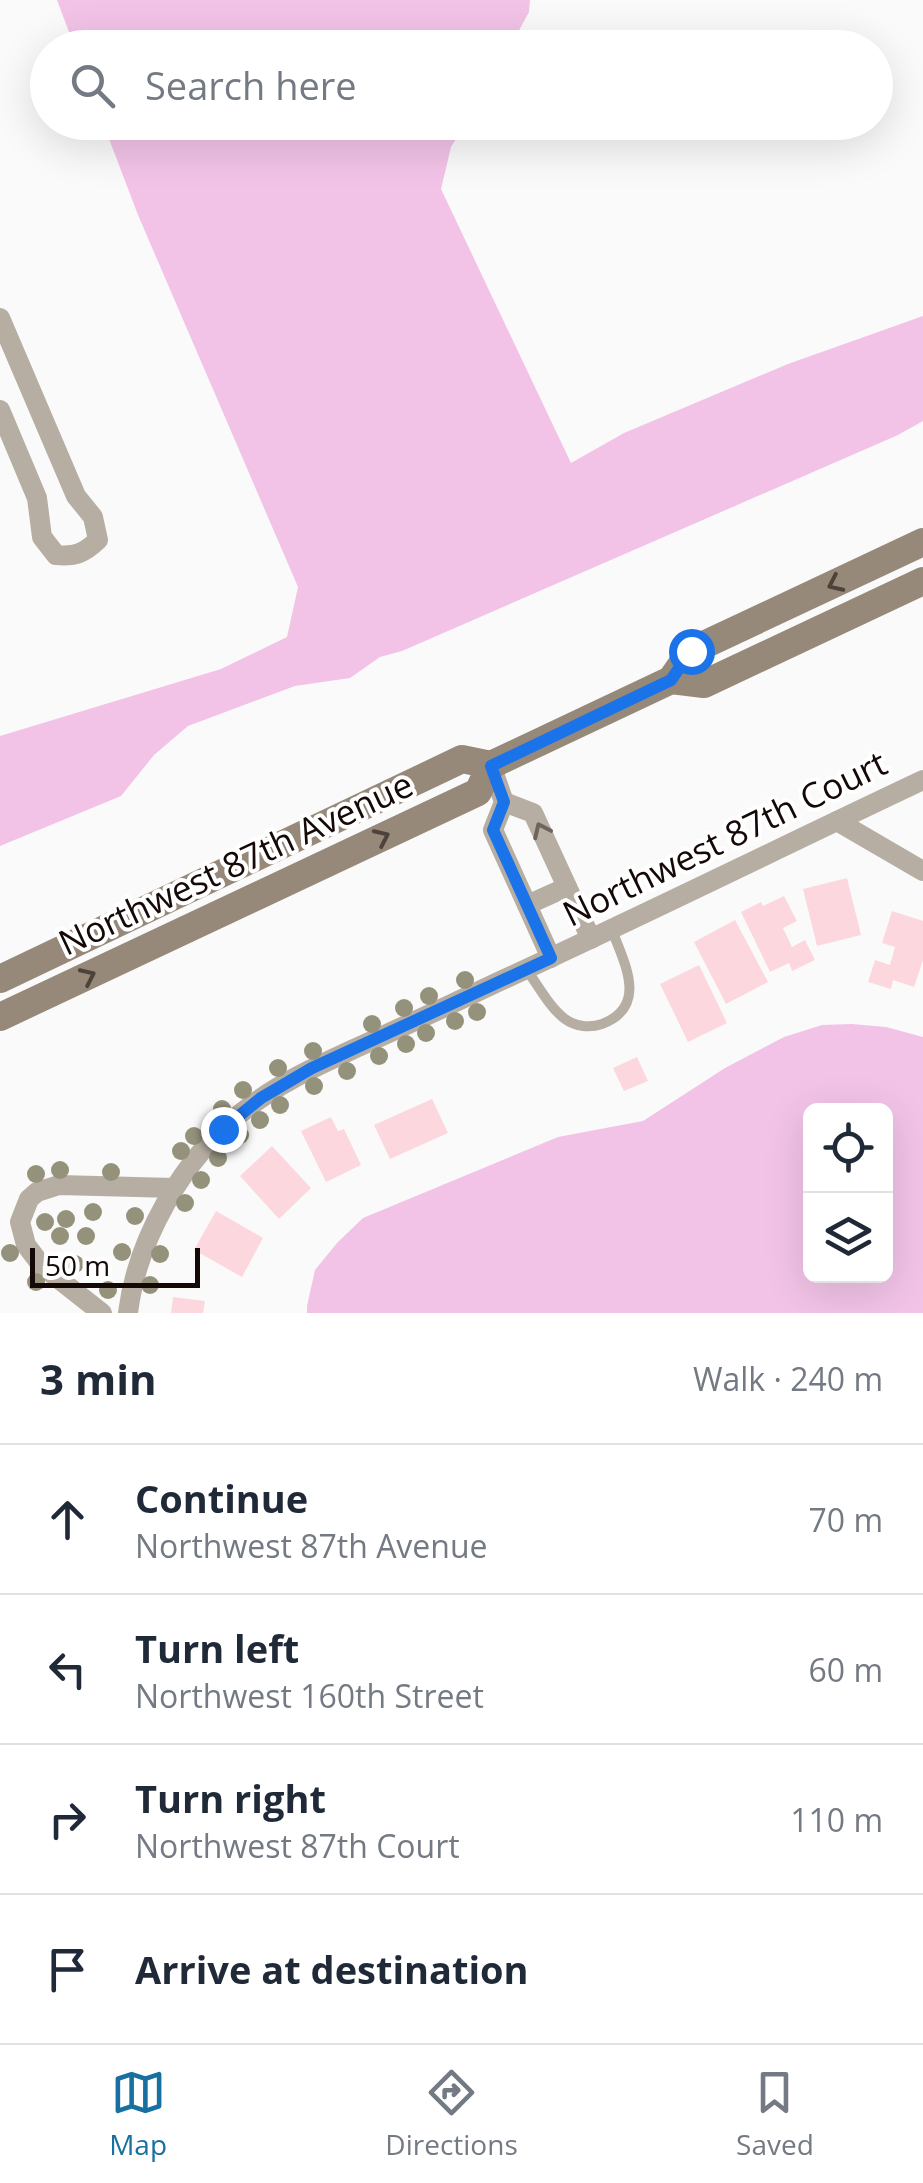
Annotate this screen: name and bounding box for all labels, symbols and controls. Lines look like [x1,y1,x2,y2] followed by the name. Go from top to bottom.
[30,30,893,140] search box
[65,58,120,113] icon: search
[145,59,357,111] text: Search here
[827,571,845,591] one-way arrow
[669,629,715,675] route start
[554,739,894,937] street label: Northwest 87th Court
[51,760,420,965] street label: Northwest 87th Avenue
[534,822,554,840] one-way arrow
[372,830,390,850] one-way arrow
[78,968,96,988] one-way arrow
[803,1103,893,1283] map controls
[803,1103,893,1193] button: locate
[201,1107,247,1153] route end
[803,1193,893,1283] button: layers
[30,1243,200,1288] scale bar
[45,1246,110,1284] text: 50 m
[40,1350,157,1407] text: 3 min
[693,1357,883,1400] text: Walk · 240 m
[135,1472,308,1524] text: Continue
[40,1492,95,1547] icon: ahead
[808,1498,883,1541] text: 70 m
[135,1524,488,1567] text: Northwest 87th Avenue
[135,1622,299,1674] text: Turn left
[40,1642,95,1697] icon: left
[808,1648,883,1691] text: 60 m
[135,1674,484,1717] text: Northwest 160th Street
[135,1772,326,1824] text: Turn right
[40,1792,95,1847] icon: right
[790,1798,883,1841] text: 110 m
[135,1824,460,1867] text: Northwest 87th Court
[40,1942,95,1997] icon: arrive
[135,1943,529,1995] text: Arrive at destination
[109,2065,167,2163] tab: Map
[385,2065,518,2163] tab: Directions
[736,2065,814,2163] tab: Saved

